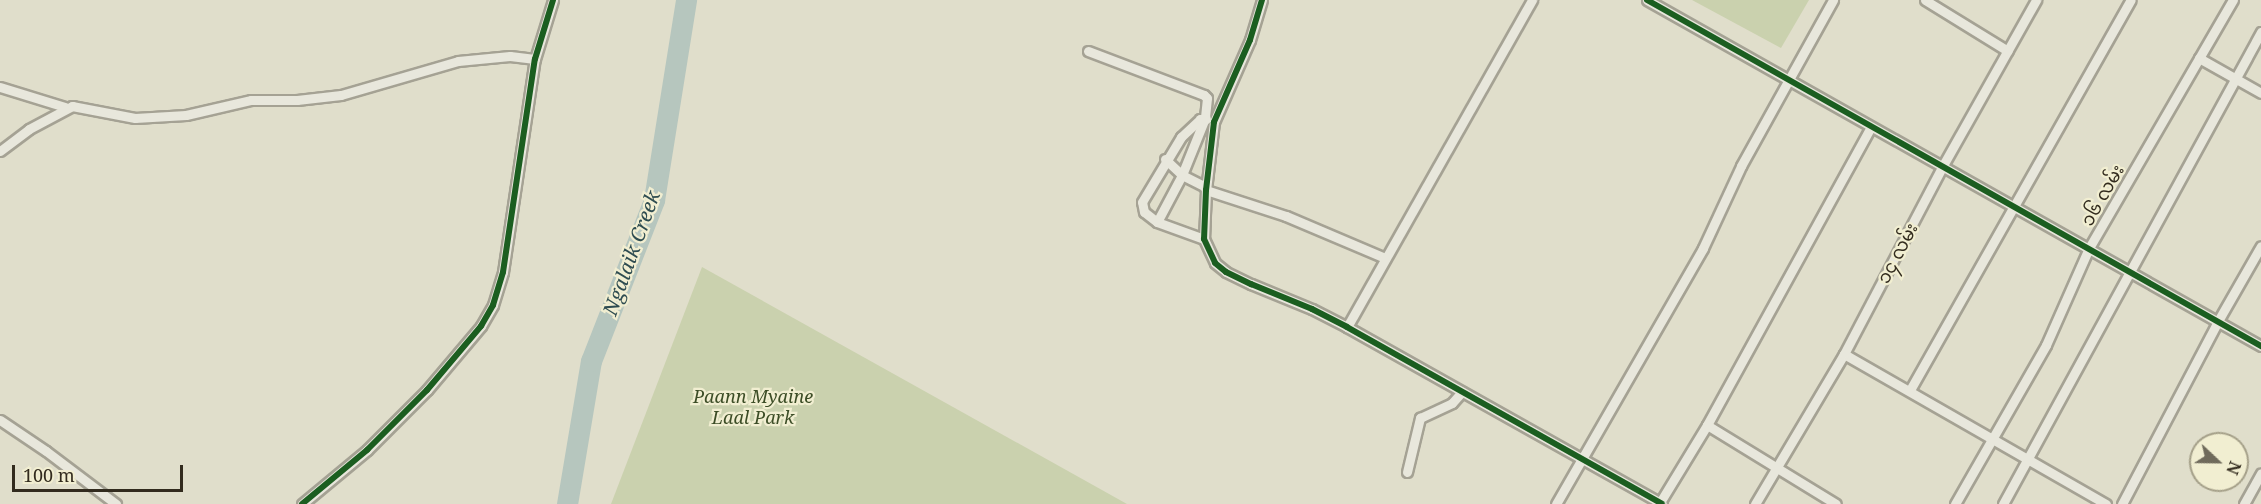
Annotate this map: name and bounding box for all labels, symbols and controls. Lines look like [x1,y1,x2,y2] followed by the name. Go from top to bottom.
[2076,160,2128,230] street label: ၁၆ လမ်း
[597,187,665,319] water label: Ngalaik Creek
[1872,219,1922,287] street label: ၁၄ လမ်း
[693,386,813,428] park label: Paann Myaine Laal Park
[2189,432,2249,492] north arrow
[15,453,186,491] scale bar
[2221,458,2246,478] text: N
[23,463,75,487] text: 100 m

